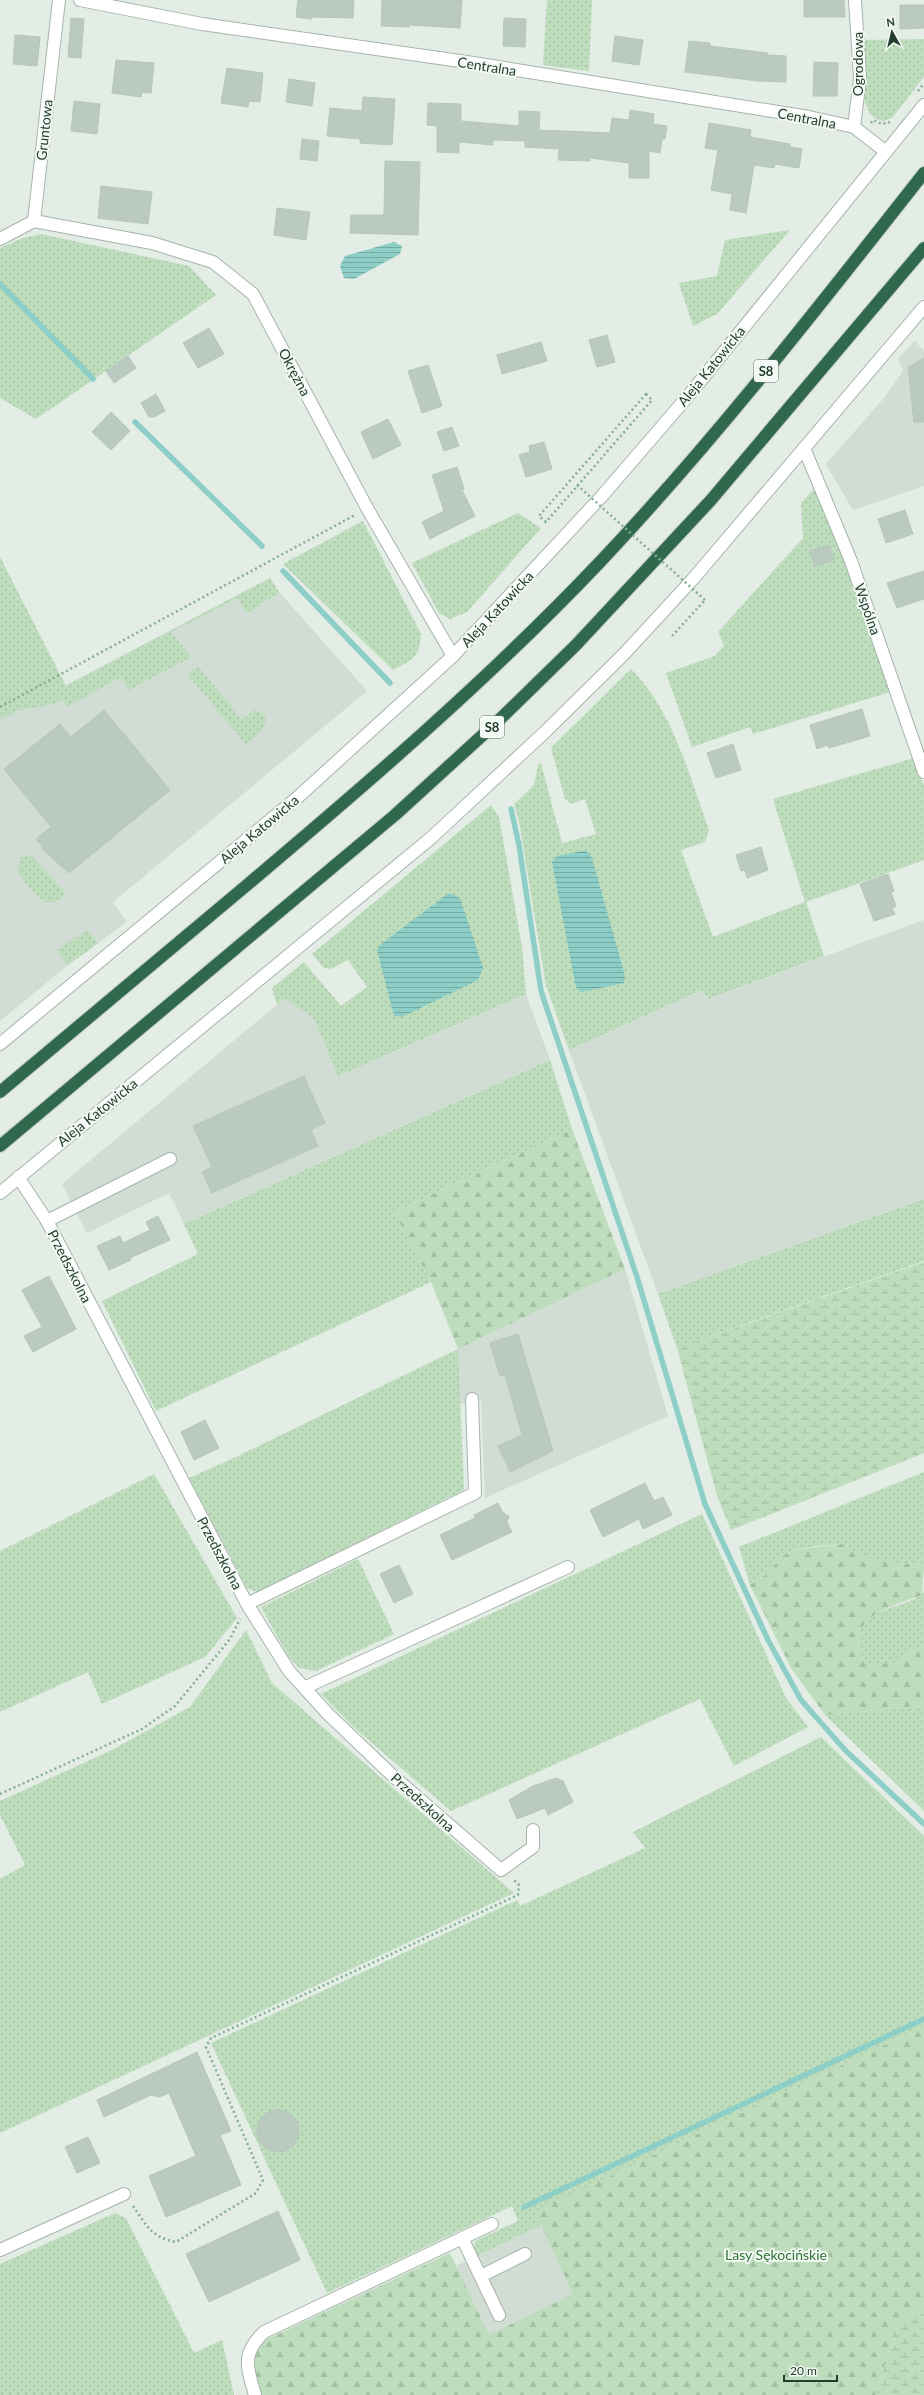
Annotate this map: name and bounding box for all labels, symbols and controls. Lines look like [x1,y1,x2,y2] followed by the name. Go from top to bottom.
[872,12,912,52] north arrow
[885,15,896,29] text: N
[849,32,866,96] street label: Ogrodowa
[456,53,518,79] street label: Centralna
[32,99,56,161] street label: Gruntowa
[776,104,838,132] street label: Centralna
[674,323,748,409] street label: Aleja Katowicka
[275,345,315,399] street label: Okrężna
[754,360,778,382] road number: S8
[457,567,537,651] street label: Aleja Katowicka
[851,581,885,637] street label: Wspólna
[480,716,504,738] road number: S8
[216,791,302,867] street label: Aleja Katowicka
[54,1075,140,1149] street label: Aleja Katowicka
[44,1227,96,1305] street label: Przedszkolna
[194,1514,246,1592] street label: Przedszkolna
[388,1769,458,1835] street label: Przedszkolna
[725,2246,827,2263] park label: Lasy Sękocińskie
[784,2357,837,2383] scale bar
[790,2363,817,2378] text: 20 m

